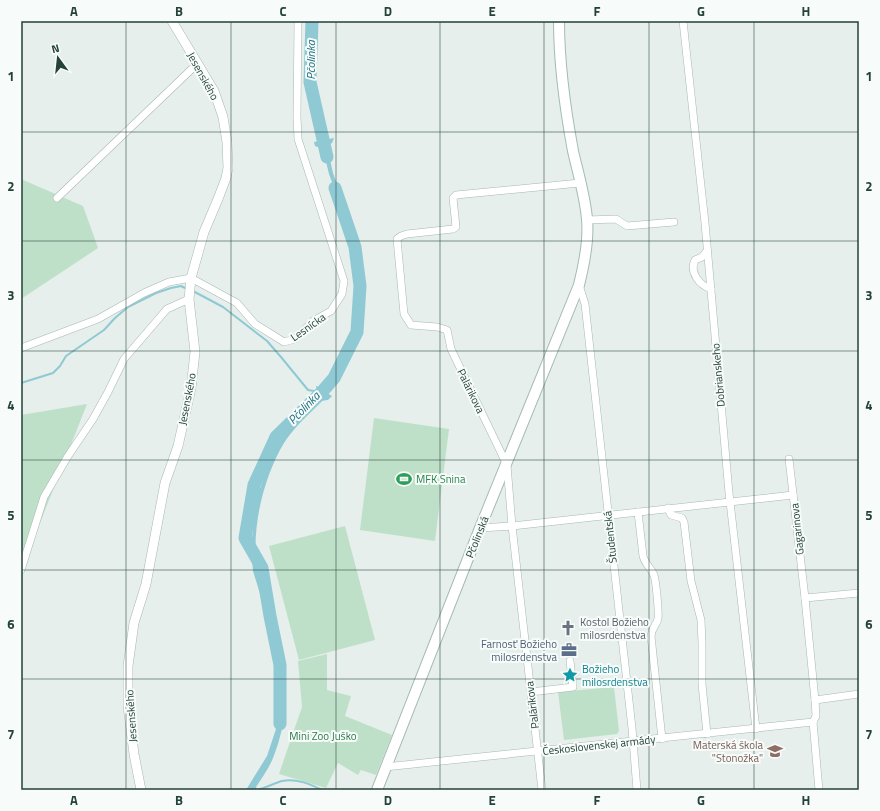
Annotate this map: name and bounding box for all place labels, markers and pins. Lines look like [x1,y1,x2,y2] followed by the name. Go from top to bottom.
[395,470,413,488] sports icon: MFK Snina
[416,471,466,487] place label: MFK Snina
[580,614,649,643] place label: Kostol Božieho milosrdenstva
[559,619,577,637] church icon: Kostol Božieho milosrdenstva
[481,636,557,665] place label: Farnosť Božieho milosrdenstva
[560,641,578,659] office icon: Farnosť Božieho milosrdenstva
[582,661,648,690] place label: Božieho milosrdenstva
[561,666,579,684] place icon: Božieho milosrdenstva
[693,737,763,766] place label: Materská škola "Stonožka"
[766,742,784,760] school or university icon: Materská škola "Stonožka"

